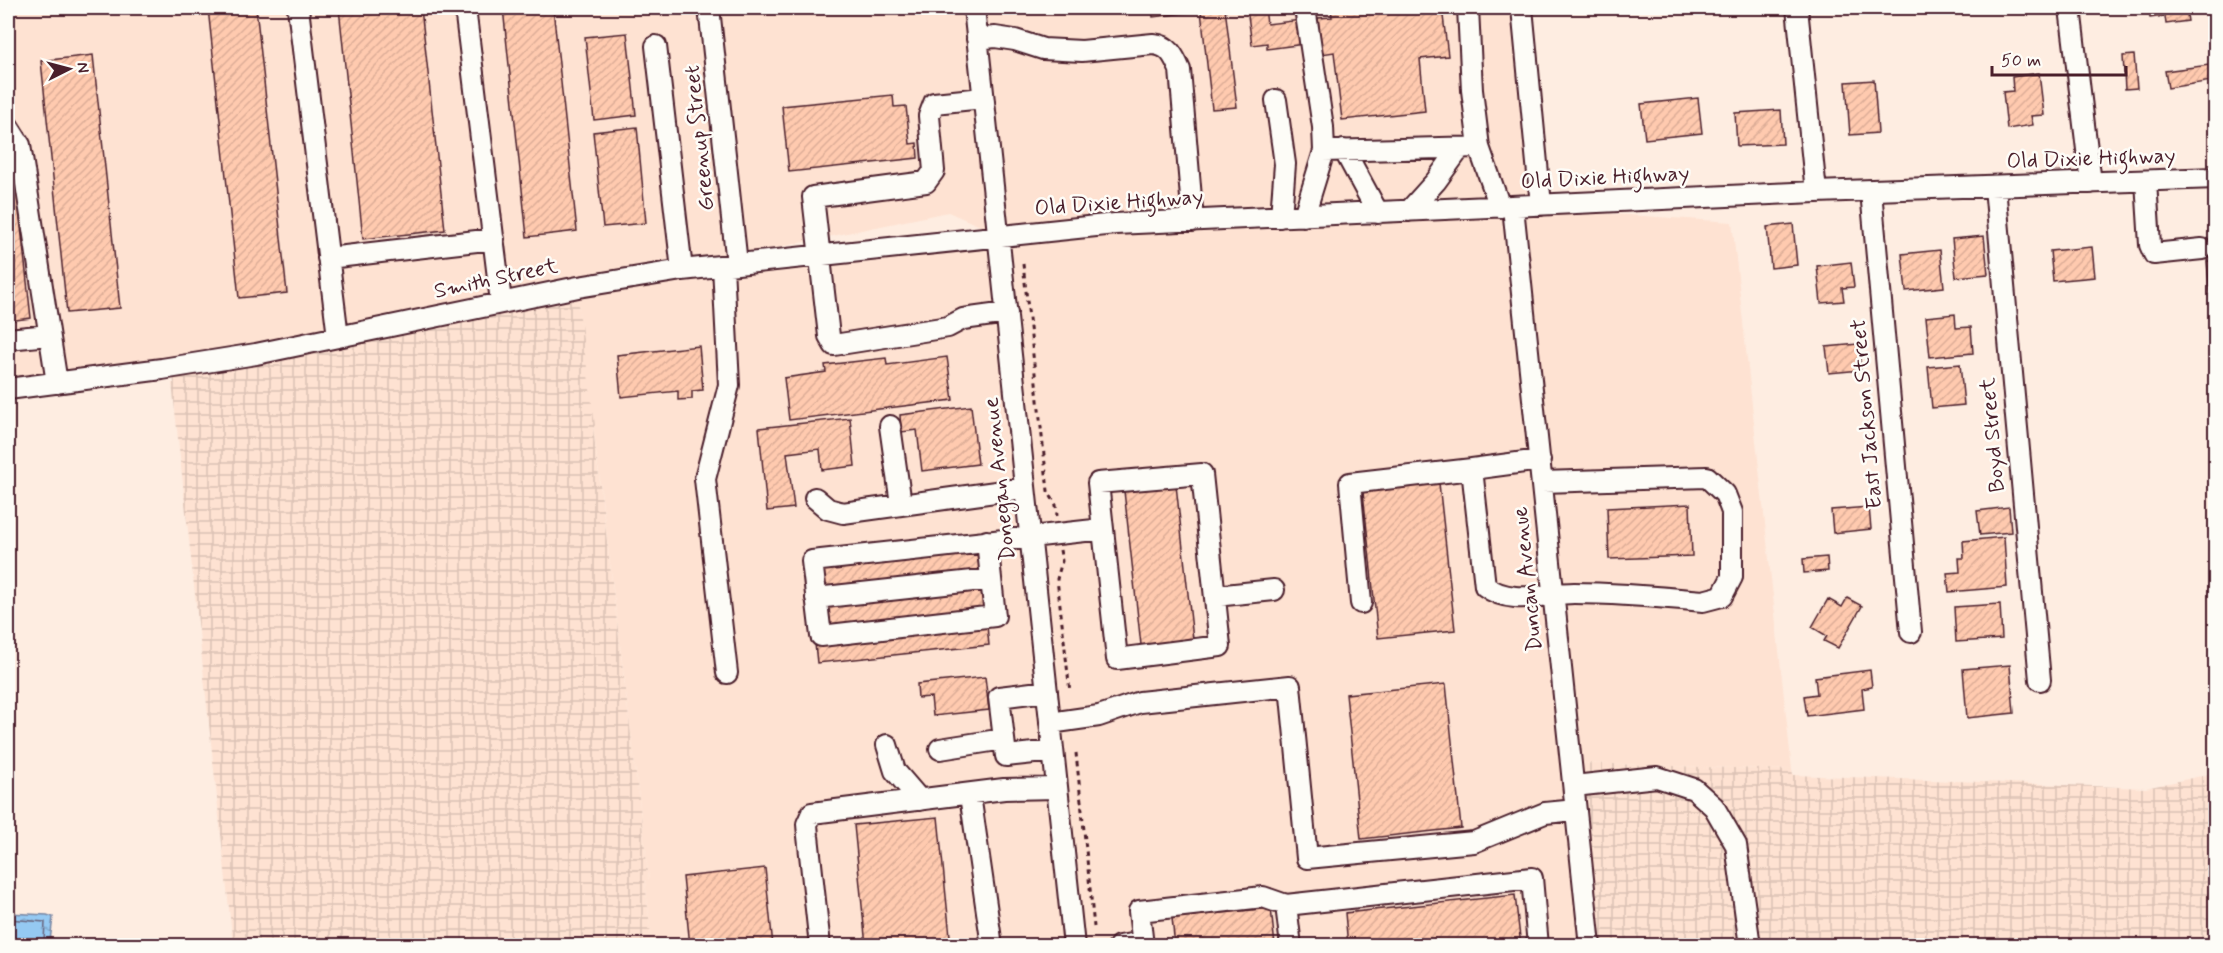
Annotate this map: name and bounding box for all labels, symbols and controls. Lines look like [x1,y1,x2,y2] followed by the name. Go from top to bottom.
[39,39,99,99] north arrow
[1992,39,2126,77] scale bar
[2001,49,2041,73] text: 50 m
[71,61,93,74] text: N
[678,64,722,212] street label: Greenup Street
[2006,142,2176,179] street label: Old Dixie Highway
[1520,160,1690,199] street label: Old Dixie Highway
[1034,183,1205,226] street label: Old Dixie Highway
[432,252,560,306] street label: Smith Street
[1845,318,1889,510] street label: East Jackson Street
[1974,376,2012,493] street label: Boyd Street
[977,396,1025,562] street label: Donegan Avenue
[1506,505,1550,653] street label: Duncan Avenue

